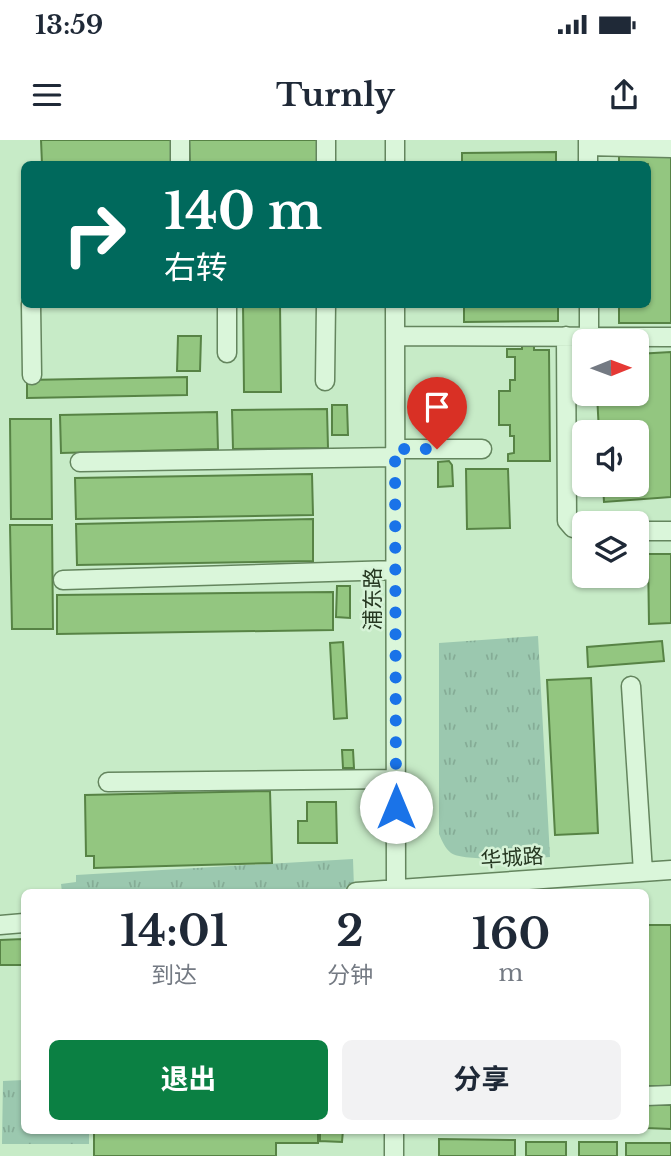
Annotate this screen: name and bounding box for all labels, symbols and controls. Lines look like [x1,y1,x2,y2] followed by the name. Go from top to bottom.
[35,9,103,41] text: 13:59
[276,75,395,115] text: Turnly
[28,76,66,114] icon: menu
[605,76,643,114] icon: share
[164,181,322,242] text: 140 m
[49,189,140,280] icon: right
[164,248,228,288] text: 右转
[572,329,649,406] north arrow
[572,329,649,588] map controls
[407,377,467,449] pin
[418,388,456,426] icon: arrive
[572,420,649,497] button: sound
[572,511,649,588] button: layers
[360,568,386,631] street label: 浦东路
[359,770,433,844] position arrow
[480,843,544,873] street label: 华城路
[120,905,228,957] text: 14:01
[336,905,364,957] text: 2
[472,908,550,960] text: 160
[499,959,523,987] text: m
[151,961,197,989] text: 到达
[327,961,373,989] text: 分钟
[49,1040,328,1120] button: 退出
[342,1040,621,1120] button: 分享

